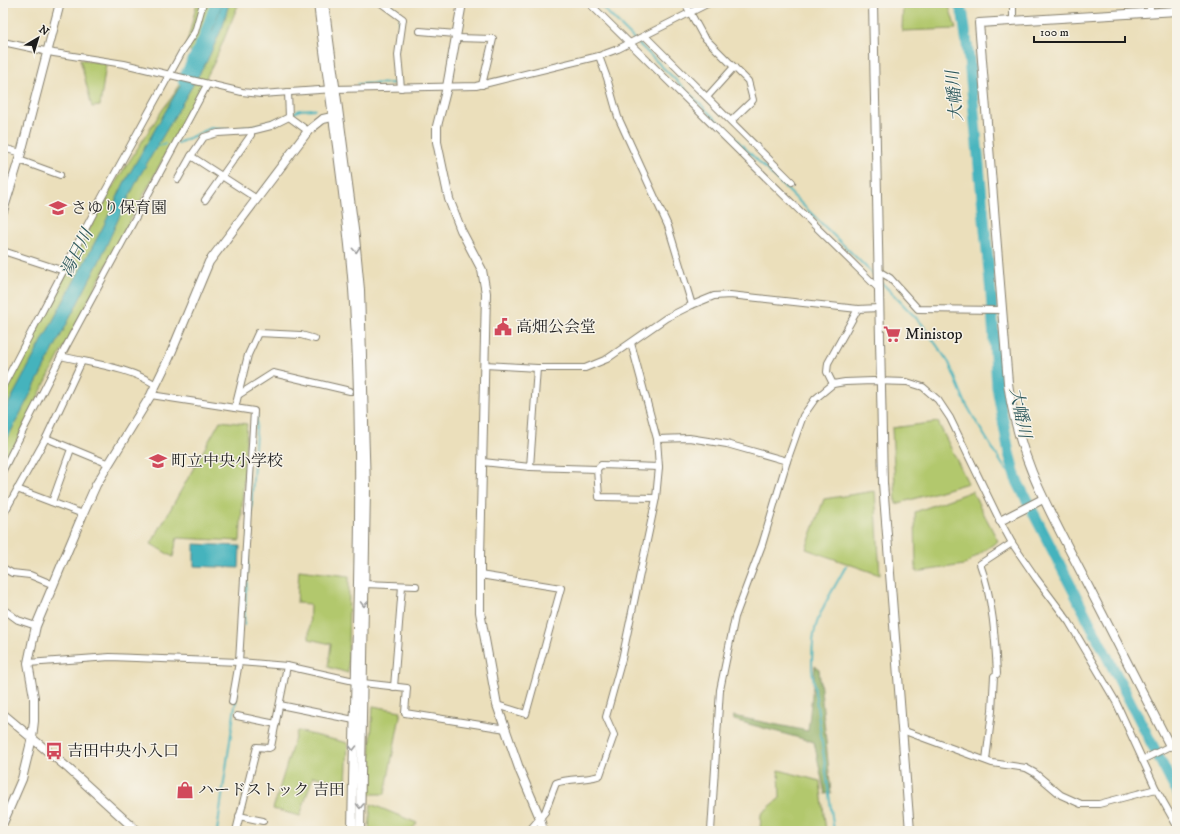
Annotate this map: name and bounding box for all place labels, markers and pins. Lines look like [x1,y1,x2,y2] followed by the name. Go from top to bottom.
[48,198,68,218] school or university icon: さゆり保育園
[71,198,167,218] place label: さゆり保育園
[493,317,513,337] public building icon: 高畑公会堂
[516,317,596,337] place label: 高畑公会堂
[882,324,902,344] supermarket icon: Ministop
[905,324,963,344] place label: Ministop
[148,451,168,471] school or university icon: 町立中央小学校
[171,451,283,471] place label: 町立中央小学校
[44,741,64,761] bus stop icon: 吉田中央小入口
[67,741,179,761] place label: 吉田中央小入口
[175,780,195,800] shop icon: ハードストック 吉田
[198,780,345,800] place label: ハードストック 吉田

